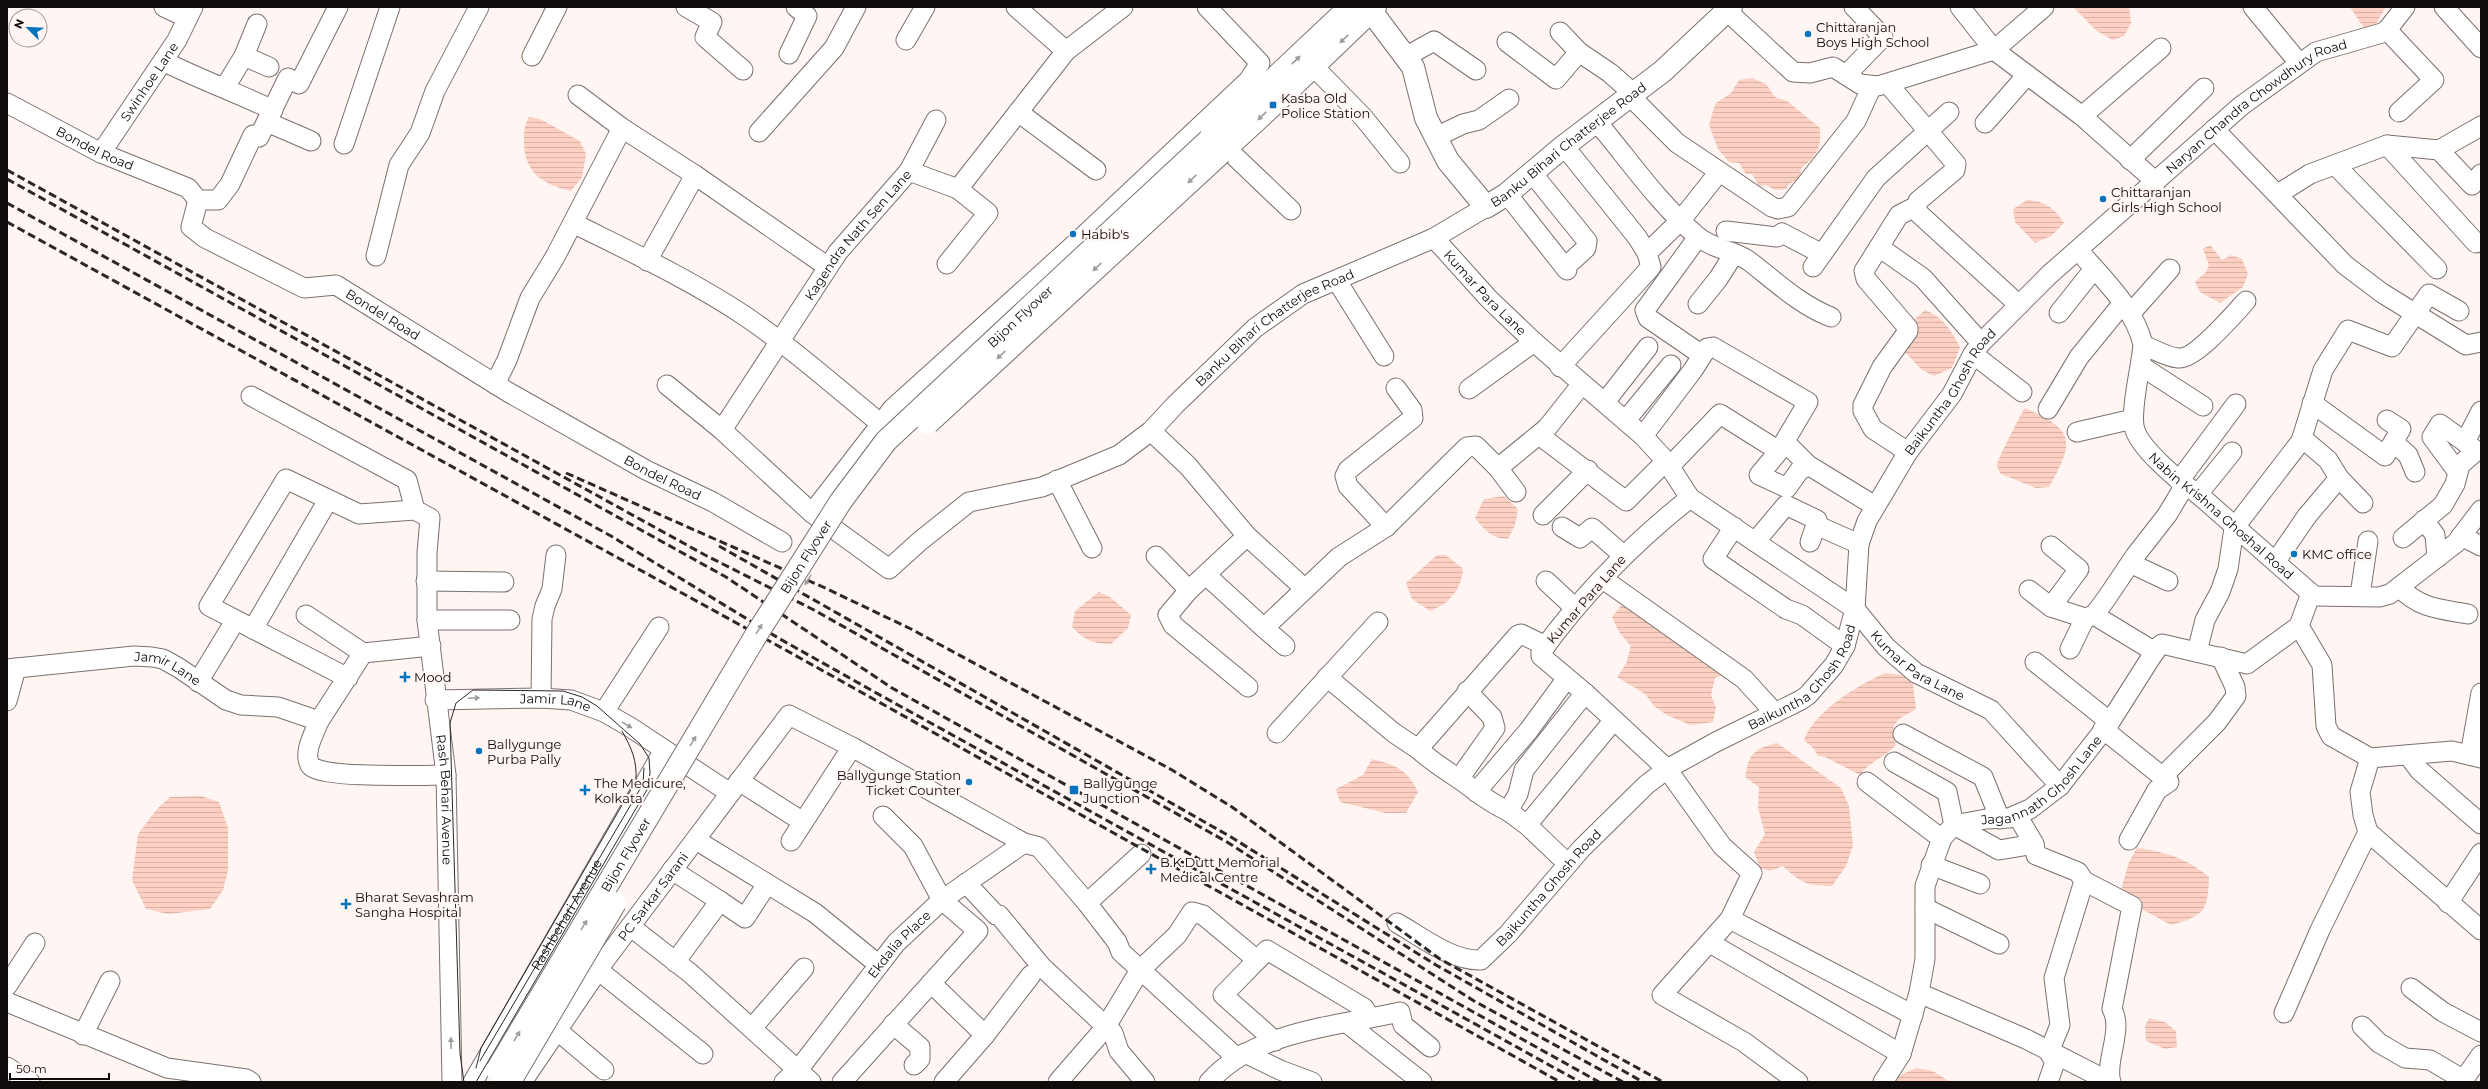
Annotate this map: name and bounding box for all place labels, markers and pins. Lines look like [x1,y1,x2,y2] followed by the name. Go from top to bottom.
[1816,19,1929,50] place label: Chittaranjan Boys High School
[1803,29,1813,39] marker: Chittaranjan Boys High School
[1281,90,1370,121] place label: Kasba Old Police Station
[1268,100,1278,110] marker: Kasba Old Police Station
[2111,184,2222,215] place label: Chittaranjan Girls High School
[2098,194,2108,204] marker: Chittaranjan Girls High School
[1081,226,1129,242] place label: Habib's
[1068,229,1078,239] marker: Habib's
[2302,546,2372,562] place label: KMC office
[2289,549,2299,559] marker: KMC office
[414,669,452,685] place label: Mood
[399,671,411,683] marker: Mood
[487,736,562,767] place label: Ballygunge Purba Pally
[474,746,484,756] marker: Ballygunge Purba Pally
[837,767,961,798] place label: Ballygunge Station Ticket Counter
[594,775,686,806] place label: The Medicure, Kolkata
[1082,775,1158,806] place label: Ballygunge Junction
[964,777,974,787] marker: Ballygunge Station Ticket Counter
[579,784,591,796] marker: The Medicure, Kolkata
[1068,784,1080,796] marker: Ballygunge Junction
[1160,854,1280,885] place label: B.K.Dutt Memorial Medical Centre
[1145,863,1157,875] marker: B.K.Dutt Memorial Medical Centre
[355,889,474,920] place label: Bharat Sevashram Sangha Hospital
[340,898,352,910] marker: Bharat Sevashram Sangha Hospital

